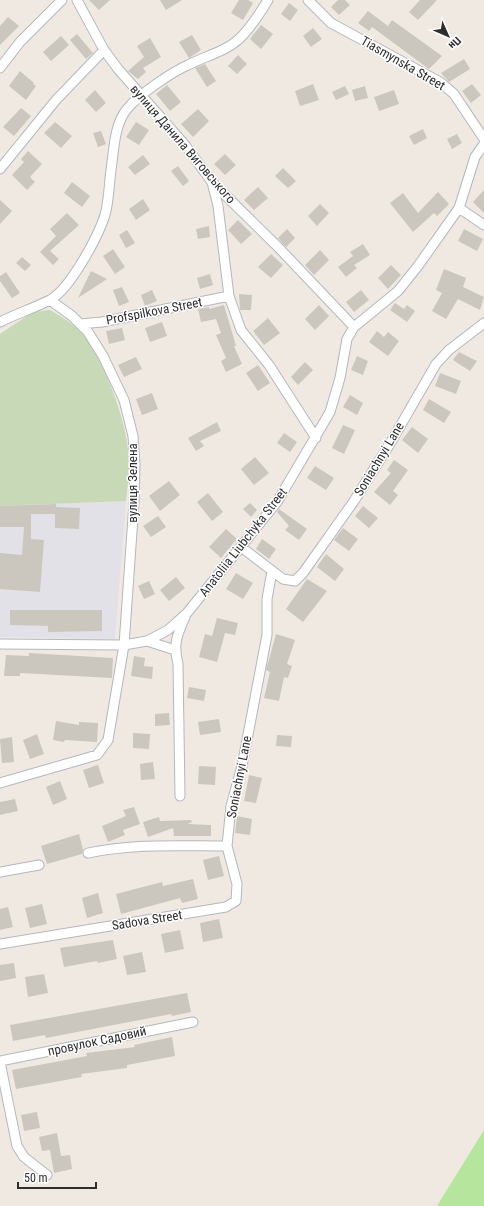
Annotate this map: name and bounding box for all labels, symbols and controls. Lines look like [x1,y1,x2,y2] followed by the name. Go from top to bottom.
[428,16,468,56] north arrow
[358,33,448,93] street label: Tiasmynska Street
[446,34,464,52] text: Пн
[127,82,239,206] street label: вулиця Данила Виговського
[105,294,203,328] street label: Profspilkova Street
[351,419,407,499] street label: Soniachnyi Lane
[125,443,140,523] street label: вулиця Зелена
[196,485,290,599] street label: Anatoliia Liubchyka Street
[224,735,254,819] street label: Soniachnyi Lane
[111,907,183,933] street label: Sadova Street
[46,1023,148,1059] street label: провулок Садовий
[18,1164,96,1190] scale bar
[24,1171,48,1185] text: 50 m

